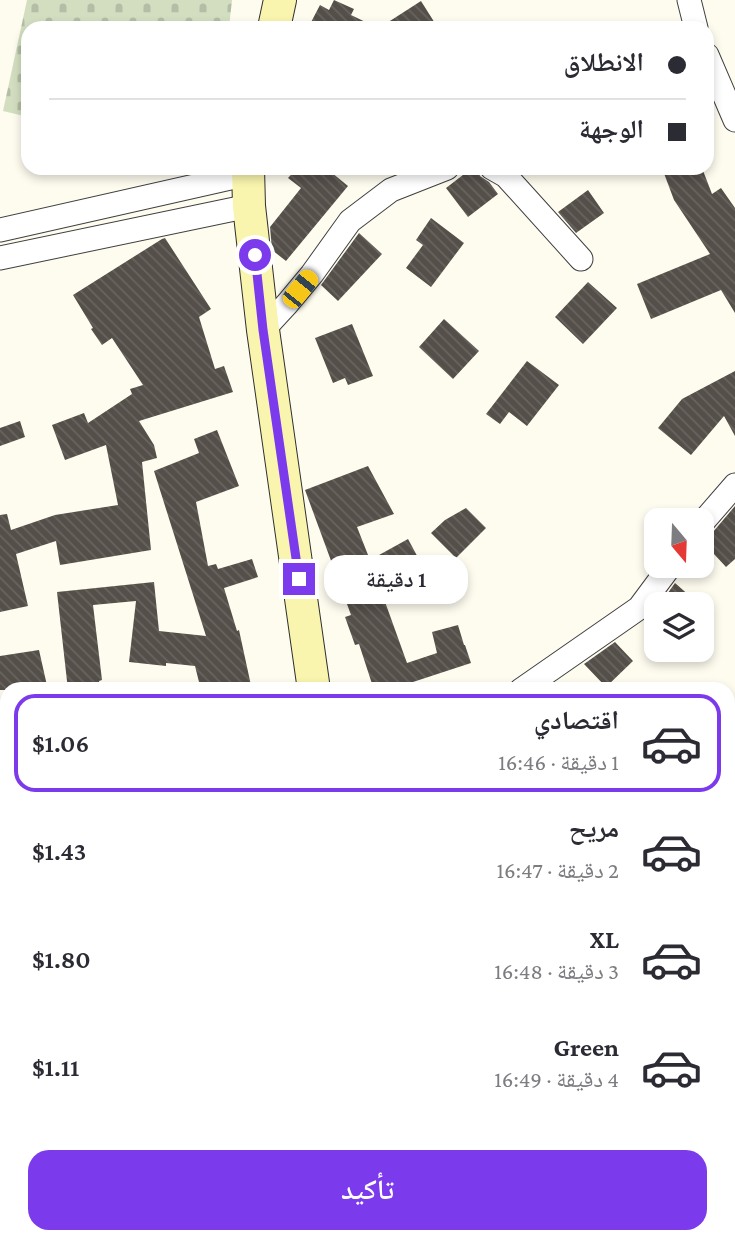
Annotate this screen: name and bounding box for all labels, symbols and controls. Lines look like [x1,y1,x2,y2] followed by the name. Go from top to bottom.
[564,48,644,77] text: الانطلاق
[579,115,644,144] text: الوجهة
[239,239,271,271] route start
[279,266,322,312] car
[644,508,714,578] north arrow
[644,508,714,662] map controls
[324,554,467,604] callout: 1 دقيقة
[283,563,315,595] route end
[366,566,426,592] text: 1 دقيقة
[644,592,714,662] button: layers
[534,706,619,735] text: اقتصادي
[640,712,703,775] icon: car
[32,729,89,758] text: $1.06
[498,749,619,775] text: 1 دقيقة · 16:46
[569,814,619,843] text: مريح
[640,820,703,883] icon: car
[32,837,86,866] text: $1.43
[496,857,619,883] text: 2 دقيقة · 16:47
[590,925,619,954] text: XL
[640,928,703,991] icon: car
[32,945,91,974] text: $1.80
[494,958,619,984] text: 3 دقيقة · 16:48
[553,1033,619,1062] text: Green
[640,1036,703,1099] icon: car
[32,1053,79,1082] text: $1.11
[494,1066,619,1092] text: 4 دقيقة · 16:49
[28,1150,707,1230] button: تأكيد

